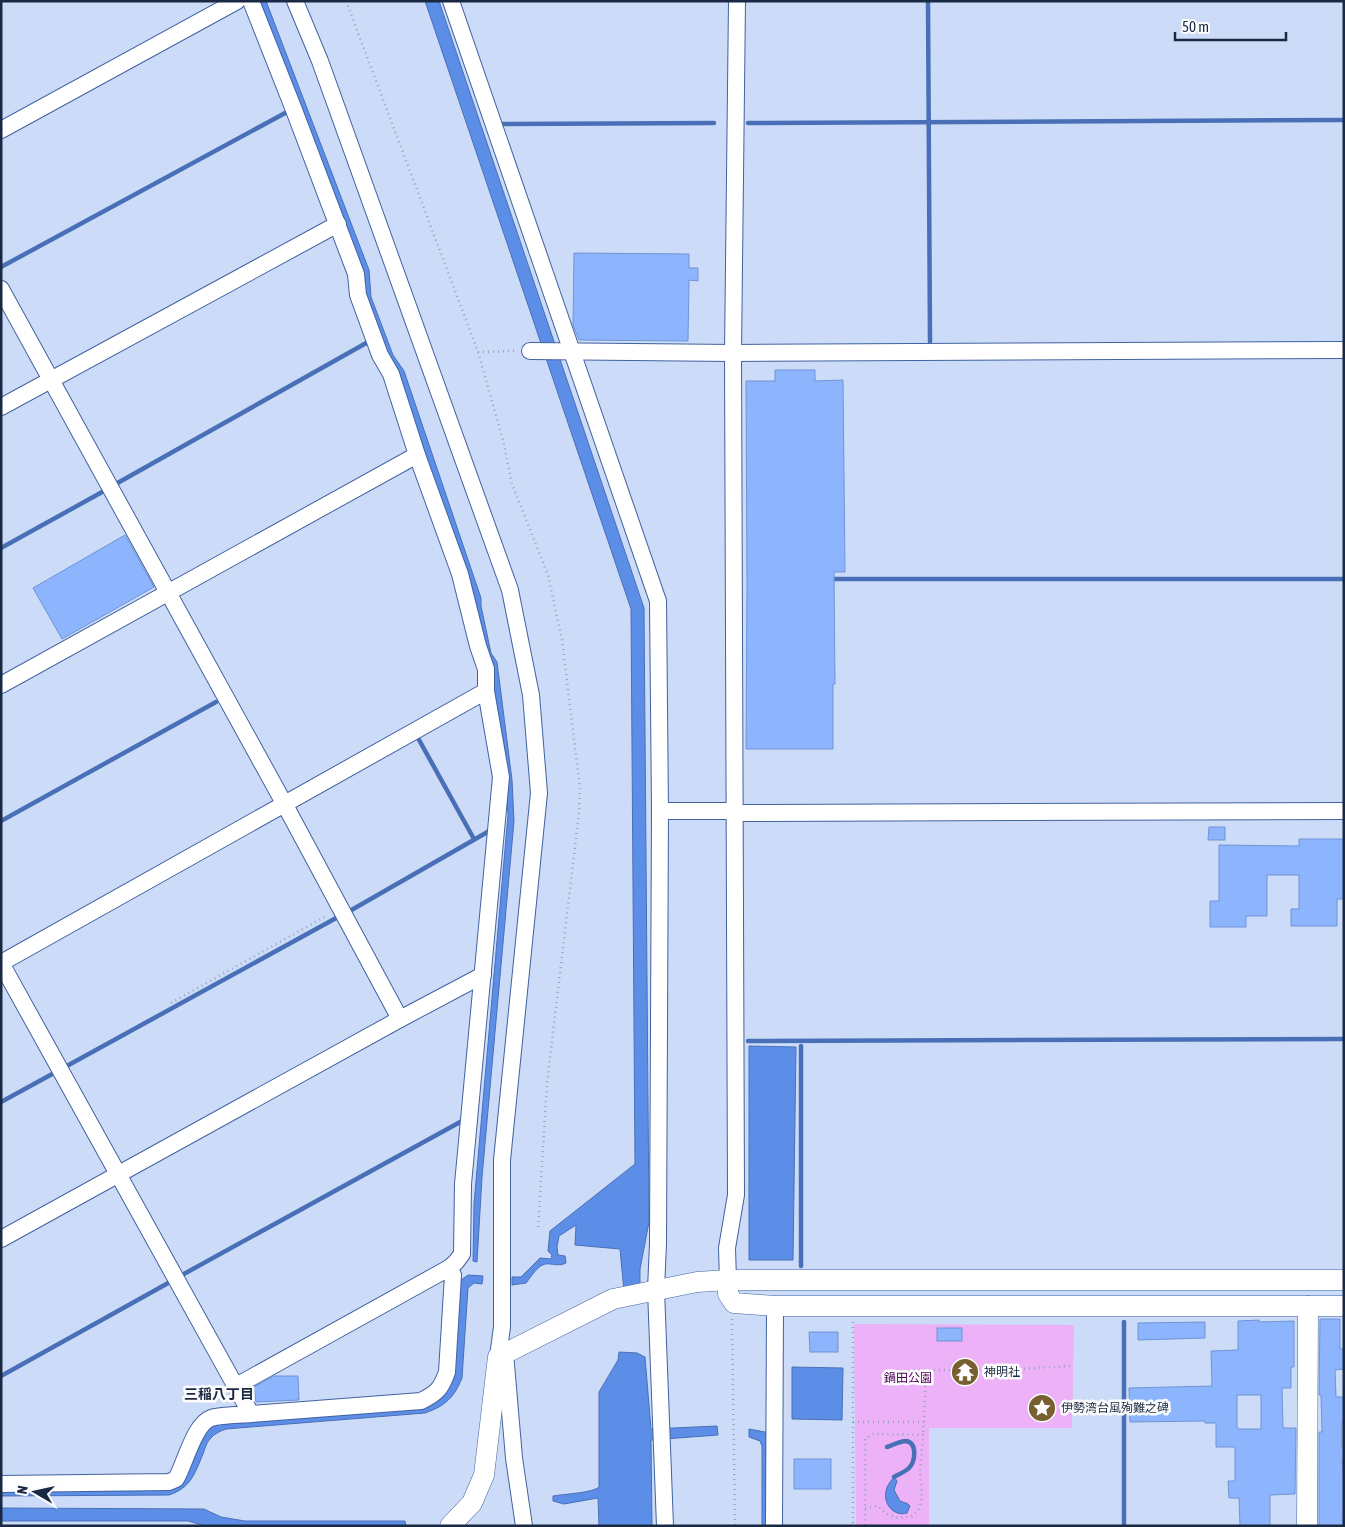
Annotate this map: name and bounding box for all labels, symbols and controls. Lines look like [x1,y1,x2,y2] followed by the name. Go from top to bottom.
[1175,10,1286,42] scale bar
[1182,18,1209,35] text: 50 m
[950,1357,980,1387] temple icon: 神明社
[984,1365,1020,1379] place label: 神明社
[884,1371,932,1385] park label: 鍋田公園
[184,1386,254,1402] district label: 三稲八丁目
[1027,1393,1057,1423] place icon: 伊勢湾台風殉難之碑
[1061,1401,1169,1415] place label: 伊勢湾台風殉難之碑
[10,1467,60,1517] north arrow
[14,1485,31,1495] text: N

